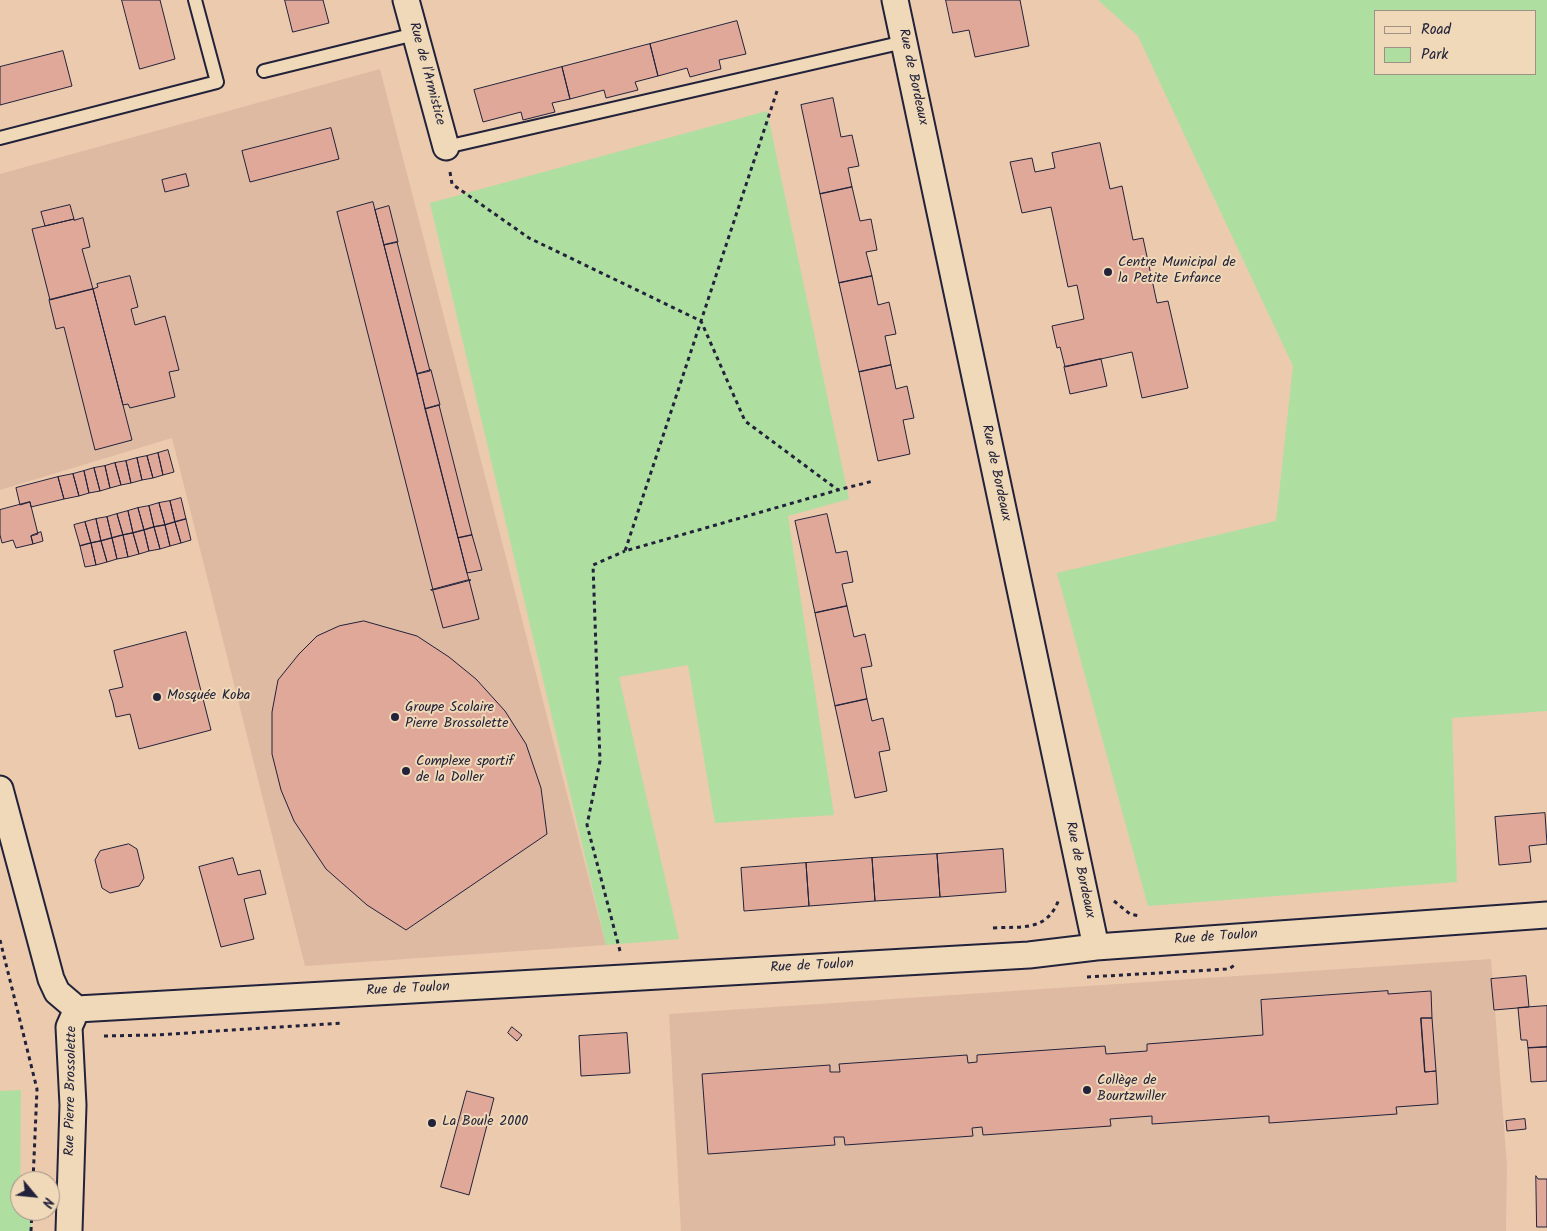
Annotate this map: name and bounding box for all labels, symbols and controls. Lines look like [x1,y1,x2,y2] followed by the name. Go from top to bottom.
[1374,10,1537,75] legend
[1421,18,1451,42] text: Road
[404,21,448,127] street label: Rue de l'Armistice
[894,27,930,127] street label: Rue de Bordeaux
[1421,43,1448,67] text: Park
[1118,256,1236,288] place label: Centre Municipal de la Petite Enfance
[1102,266,1114,278] marker: Centre Municipal de la Petite Enfance
[977,423,1013,523] street label: Rue de Bordeaux
[167,689,250,705] place label: Mosquée Koba
[151,691,163,703] marker: Mosquée Koba
[405,701,508,734] place label: Groupe Scolaire Pierre Brossolette
[389,711,401,723] marker: Groupe Scolaire Pierre Brossolette
[416,755,514,788] place label: Complexe sportif de la Doller
[400,765,412,777] marker: Complexe sportif de la Doller
[1061,820,1097,920] street label: Rue de Bordeaux
[1174,927,1258,949] street label: Rue de Toulon
[770,956,854,978] street label: Rue de Toulon
[366,979,450,1001] street label: Rue de Toulon
[62,1026,82,1156] street label: Rue Pierre Brossolette
[1097,1074,1166,1106] place label: Collège de Bourtzwiller
[1081,1084,1093,1096] marker: Collège de Bourtzwiller
[442,1115,528,1131] place label: La Boule 2000
[426,1117,438,1129] marker: La Boule 2000
[10,1171,60,1221] north arrow
[36,1194,59,1212] text: N

